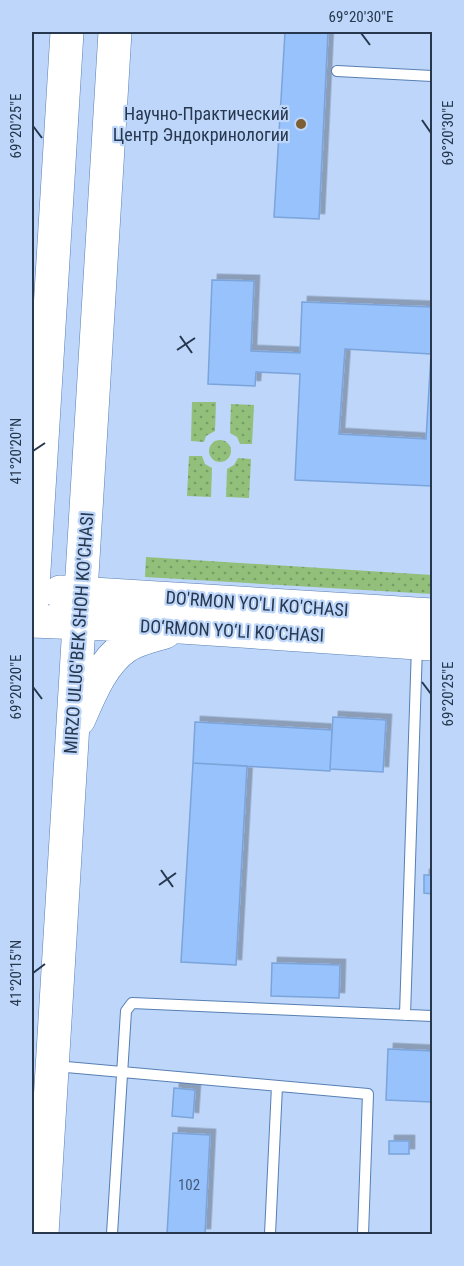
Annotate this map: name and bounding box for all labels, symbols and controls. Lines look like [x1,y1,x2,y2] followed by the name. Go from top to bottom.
[329,8,393,26] text: 69°20'30"E
[7,94,25,158] text: 69°20'25"E
[439,101,457,165] text: 69°20'30"E
[113,103,289,145] place label: Научно-Практический Центр Эндокринологии
[294,117,308,131] marker: Научно-Практический Центр Эндокринологии
[7,418,25,484] text: 41°20'20"N
[60,511,97,755] street label: MIRZO ULUG'BEK SHOH KO'CHASI
[165,587,349,620] street label: DO'RMON YO'LI KO'CHASI
[140,615,325,646] street label: DO‘RMON YO‘LI KO‘CHASI
[7,655,25,719] text: 69°20'20"E
[439,662,457,726] text: 69°20'25"E
[7,940,25,1006] text: 41°20'15"N
[178,1176,200,1194] house number: 102

